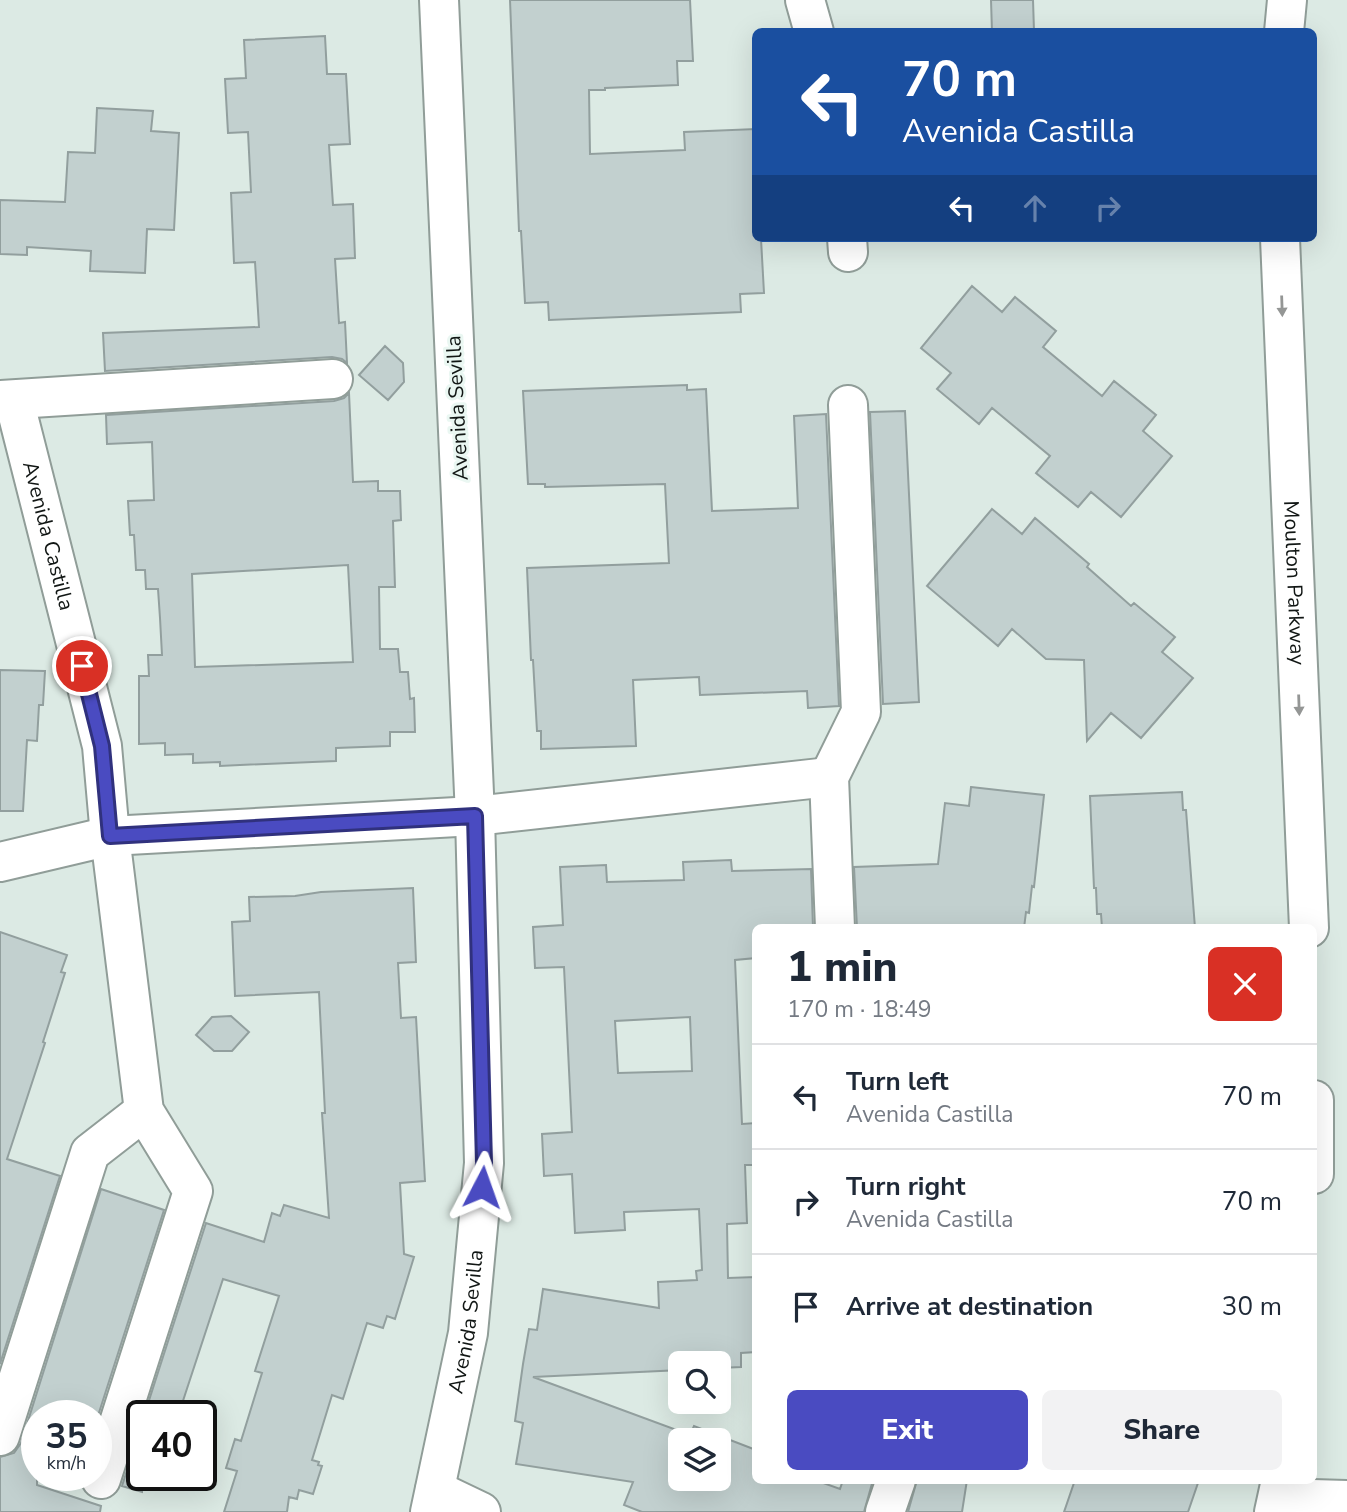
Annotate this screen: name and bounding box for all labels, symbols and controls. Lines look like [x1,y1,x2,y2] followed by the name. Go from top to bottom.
[902,46,1017,113] text: 70 m
[787,56,878,147] icon: left
[902,110,1135,153] text: Avenida Castilla
[943,189,981,227] icon: left
[1016,189,1054,227] icon: ahead
[1089,189,1127,227] icon: right
[1277,295,1288,317] one-way arrow
[439,335,475,481] street label: Avenida Sevilla
[16,458,81,613] street label: Avenida Castilla
[1277,500,1312,666] street label: Moulton Parkway
[52,636,112,696] pin
[63,647,101,685] icon: arrive
[1294,694,1305,716] one-way arrow
[787,939,897,996] text: 1 min
[1208,947,1282,1021] button: close
[787,994,932,1025] text: 170 m · 18:49
[846,1064,949,1099] text: Turn left
[787,1078,825,1116] icon: left
[1222,1079,1282,1114] text: 70 m
[846,1099,1013,1130] text: Avenida Castilla
[445,1150,519,1224] position arrow
[846,1169,965,1204] text: Turn right
[787,1183,825,1221] icon: right
[1222,1184,1282,1219] text: 70 m
[846,1204,1013,1235] text: Avenida Castilla
[441,1248,490,1396] street label: Avenida Sevilla
[787,1288,825,1326] icon: arrive
[846,1289,1093,1324] text: Arrive at destination
[1222,1289,1282,1324] text: 30 m
[668,1351,731,1491] map controls
[668,1351,731,1414] button: search
[787,1390,1028,1470] button: Exit
[1042,1390,1282,1470] button: Share
[126,1400,217,1491] speed limit sign: 40
[45,1413,88,1460] text: 35
[668,1428,731,1491] button: layers
[47,1451,86,1475] text: km/h

